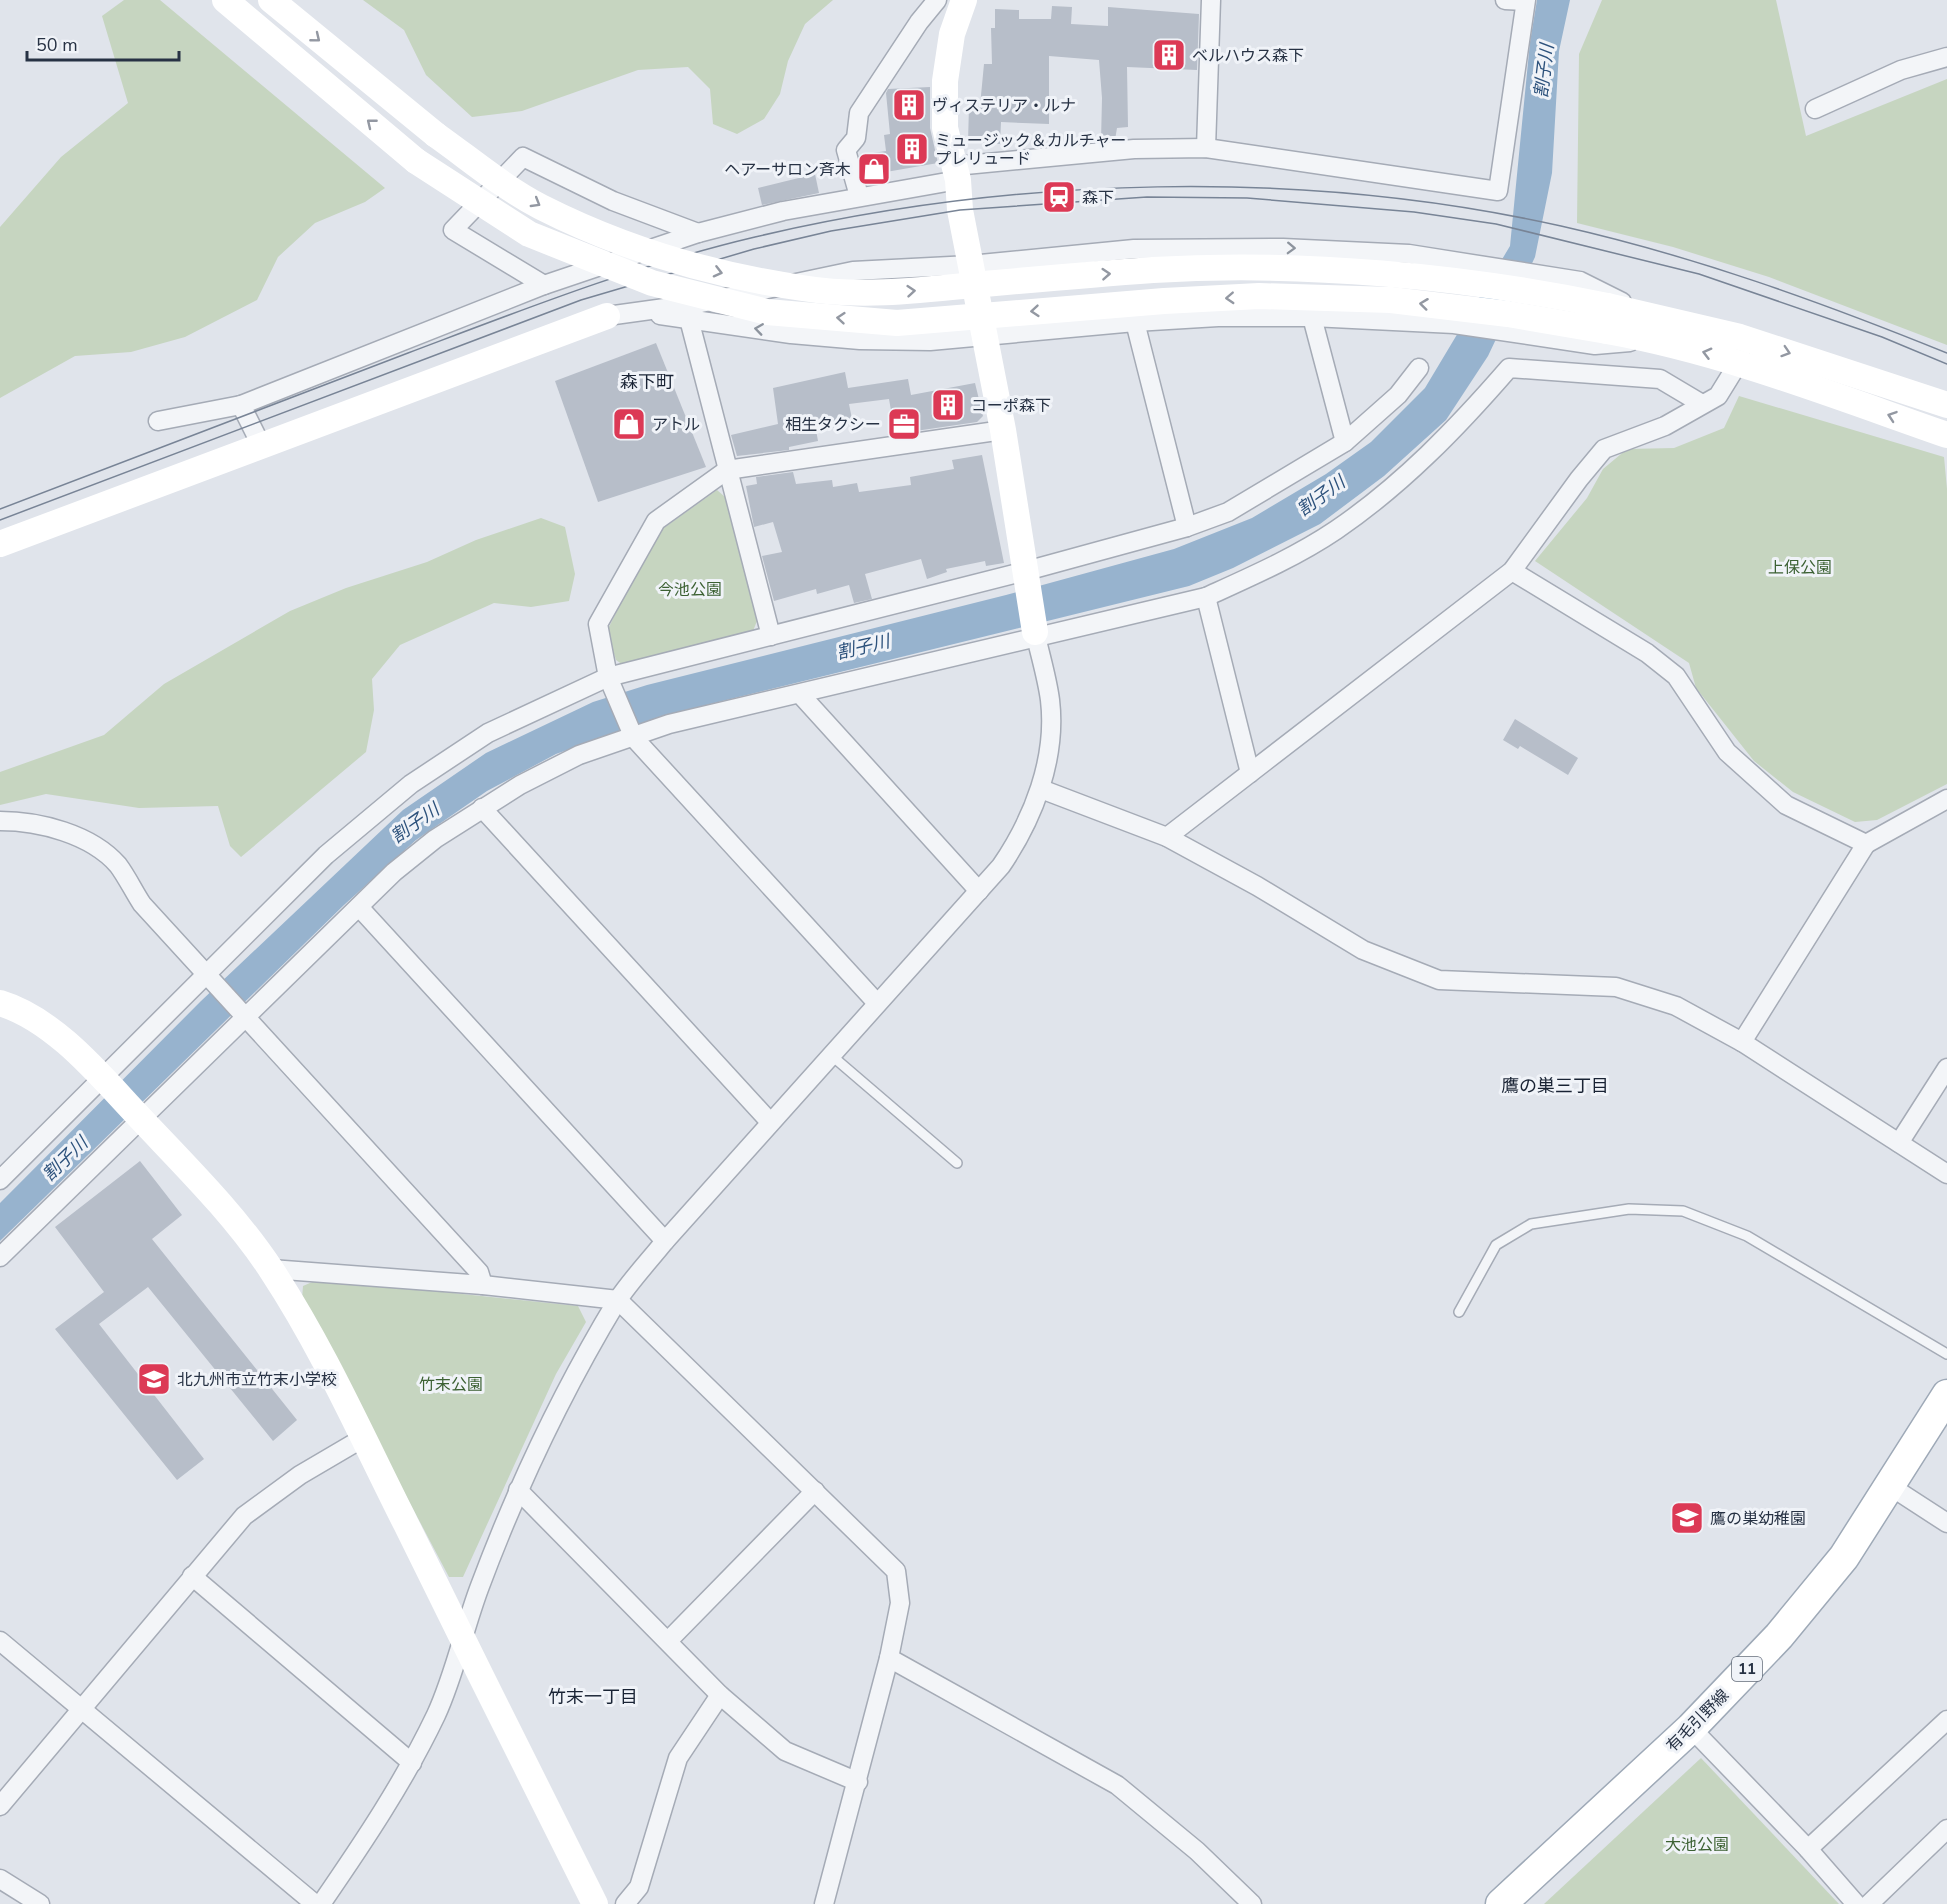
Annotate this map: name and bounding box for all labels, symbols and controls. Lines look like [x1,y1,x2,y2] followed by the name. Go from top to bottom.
[27,24,178,62] scale bar
[309,30,320,41] one-way arrow
[36,33,78,57] text: 50 m
[1151,37,1187,73] building icon: ベルハウス森下
[1529,41,1559,99] water label: 割子川
[1192,45,1304,67] place label: ベルハウス森下
[891,87,927,123] building icon: ヴィステリア・ルナ
[932,95,1076,117] place label: ヴィステリア・ルナ
[367,120,378,131] one-way arrow
[935,130,1127,170] place label: ミュージック＆カルチャー プレリュード
[894,131,930,167] building icon: ミュージック＆カルチャー プレリュード
[856,151,892,187] shop icon: ヘアーサロン斉木
[724,159,851,181] place label: ヘアーサロン斉木
[1041,179,1077,215] station icon: 森下
[1082,187,1114,209] place label: 森下
[530,196,540,207] one-way arrow
[1286,242,1295,255] one-way arrow
[713,264,723,277] one-way arrow
[1101,268,1110,281] one-way arrow
[907,285,916,298] one-way arrow
[1225,291,1234,304] one-way arrow
[1420,298,1429,311] one-way arrow
[1031,304,1040,317] one-way arrow
[836,312,845,325] one-way arrow
[754,324,764,336] one-way arrow
[1780,345,1791,357] one-way arrow
[1702,348,1712,361] one-way arrow
[620,370,674,394] district label: 森下町
[930,387,966,423] building icon: コーポ森下
[971,395,1051,417] place label: コーポ森下
[611,406,647,442] shop icon: アトル
[886,406,922,442] office icon: 相生タクシー
[1887,410,1898,423] one-way arrow
[652,414,700,436] place label: アトル
[785,414,881,436] place label: 相生タクシー
[1292,469,1352,522] water label: 割子川
[1768,557,1832,579] park label: 上保公園
[658,579,722,601] park label: 今池公園
[834,629,894,665] water label: 割子川
[386,797,446,848] water label: 割子川
[1501,1074,1609,1098] district label: 鷹の巣三丁目
[37,1130,94,1186] water label: 割子川
[136,1361,172,1397] school or university icon: 北九州市立竹末小学校
[177,1369,337,1391] place label: 北九州市立竹末小学校
[419,1374,483,1396] park label: 竹末公園
[1669,1500,1705,1536] school or university icon: 鷹の巣幼稚園
[1710,1508,1806,1530] place label: 鷹の巣幼稚園
[1732,1657,1762,1681] road number: 11
[548,1685,638,1709] district label: 竹末一丁目
[1662,1685,1734,1757] street label: 有毛引野線
[1665,1834,1729,1856] park label: 大池公園

